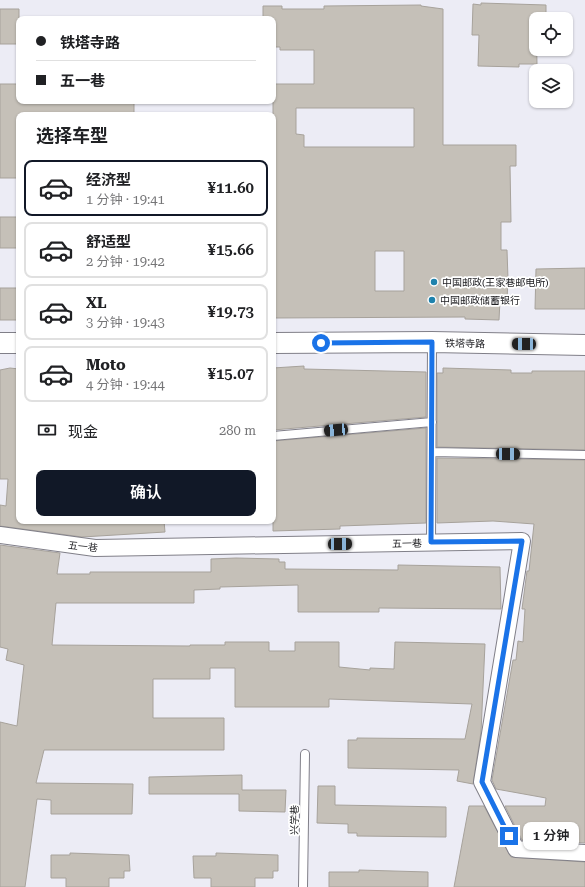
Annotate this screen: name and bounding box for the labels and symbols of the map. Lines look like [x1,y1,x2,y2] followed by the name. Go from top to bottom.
[429,277,439,287] marker: 中国邮政(王家巷邮电所)
[442,277,549,288] place label: 中国邮政(王家巷邮电所)
[427,295,437,305] marker: 中国邮政储蓄银行
[440,295,520,306] place label: 中国邮政储蓄银行
[312,334,330,352] route start
[445,338,485,349] street label: 铁塔寺路
[512,338,536,350] car
[324,423,348,437] car
[496,448,520,460] car
[328,538,352,550] car
[392,538,422,549] street label: 五一巷
[67,539,98,554] street label: 五一巷
[289,805,300,835] street label: 兴学巷
[523,822,579,850] callout: 1 分钟
[500,827,518,845] route end

